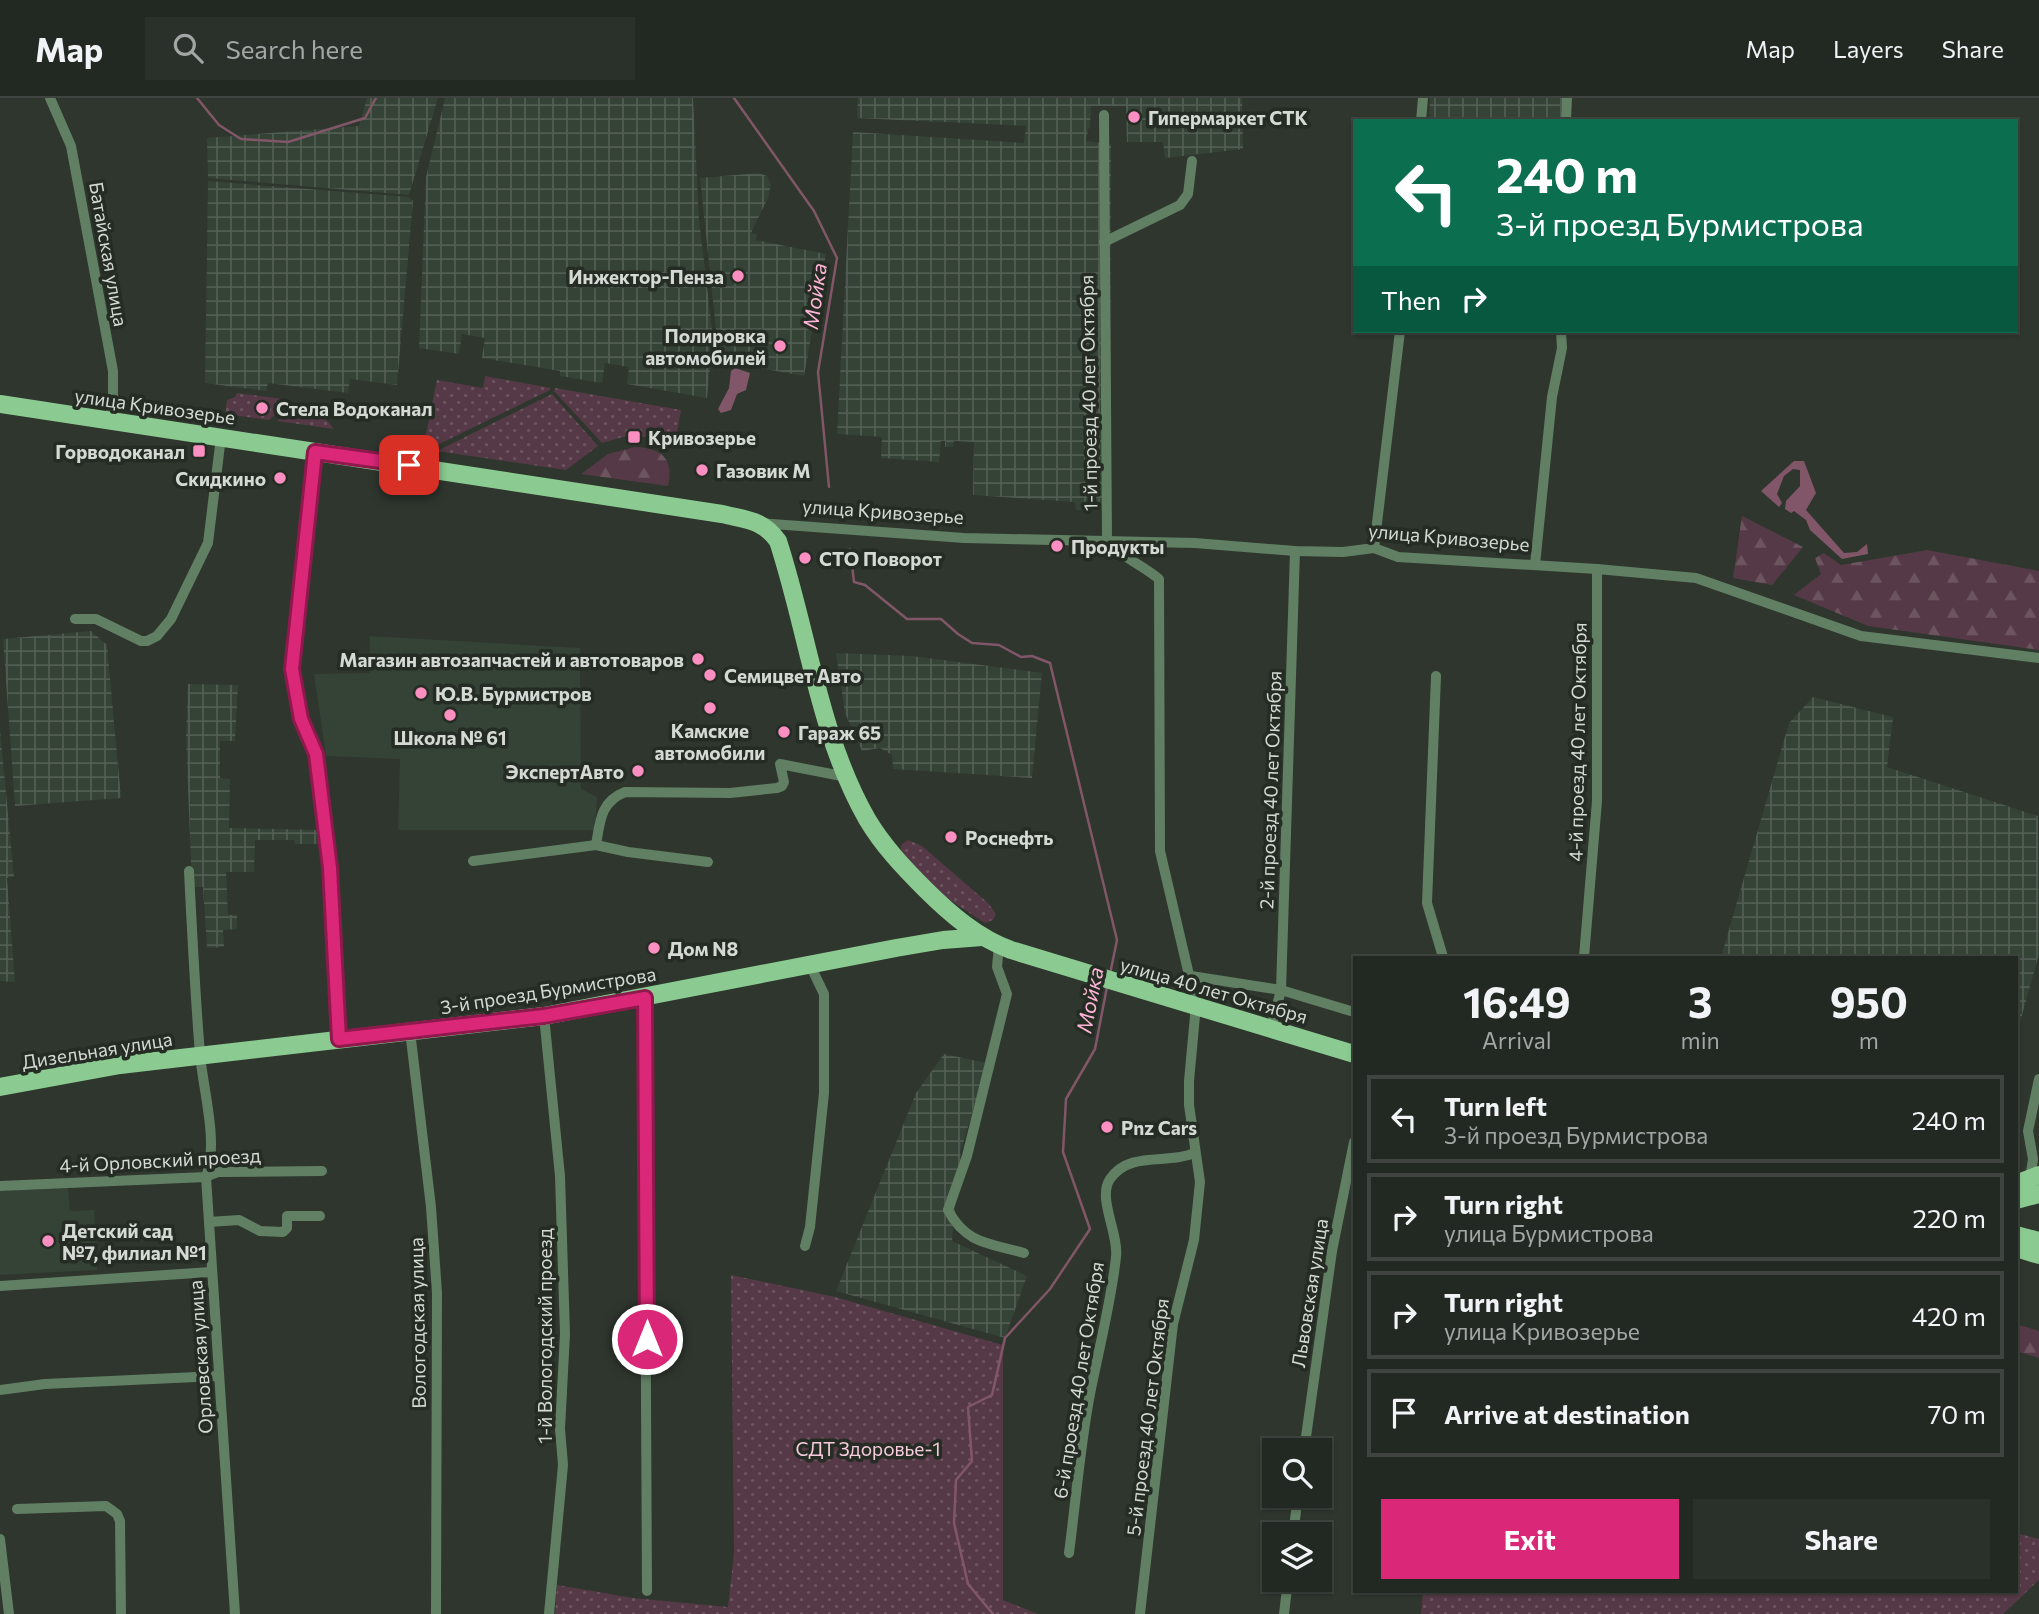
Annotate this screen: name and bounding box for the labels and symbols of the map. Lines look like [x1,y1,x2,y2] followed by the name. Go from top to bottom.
[1148,106,1308,129] place label: Гипермаркет СТК
[1126,109,1142,125] marker: Гипермаркет СТК
[85,180,133,328] street label: Батайская улица
[797,261,831,331] water label: Мойка
[568,265,724,288] place label: Инжектор-Пенза
[730,268,746,284] marker: Инжектор-Пенза
[1074,275,1102,511] street label: 1-й проезд 40 лет Октября
[645,324,766,369] place label: Полировка автомобилей
[772,338,788,354] marker: Полировка автомобилей
[73,383,237,429] street label: улица Кривозерье
[276,397,433,420] place label: Стела Водоканал
[254,400,270,416] marker: Стела Водоканал
[648,426,756,449] place label: Кривозерье
[626,429,642,445] marker: Кривозерье
[379,435,439,495] pin
[55,440,185,463] place label: Горводоканал
[191,443,207,459] marker: Горводоканал
[716,459,810,482] place label: Газовик М
[694,462,710,478] marker: Газовик М
[175,467,266,490] place label: Скидкино
[272,470,288,486] marker: Скидкино
[801,494,965,528] street label: улица Кривозерье
[1367,518,1531,556] street label: улица Кривозерье
[1071,535,1164,558] place label: Продукты
[1049,538,1065,554] marker: Продукты
[819,547,942,570] place label: СТО Поворот
[797,550,813,566] marker: СТО Поворот
[1563,622,1591,862] street label: 4-й проезд 40 лет Октября
[339,648,684,671] place label: Магазин автозапчастей и автотоваров
[690,651,706,667] marker: Магазин автозапчастей и автотоваров
[724,664,861,687] place label: Семицвет Авто
[702,667,718,683] marker: Семицвет Авто
[1254,670,1286,910] street label: 2-й проезд 40 лет Октября
[435,682,592,705] place label: Ю.В. Бурмистров
[413,685,429,701] marker: Ю.В. Бурмистров
[702,700,718,716] marker: Камские автомобили
[442,707,458,723] marker: Школа № 61
[655,719,765,764] place label: Камские автомобили
[798,721,881,744] place label: Гараж 65
[776,724,792,740] marker: Гараж 65
[393,726,507,749] place label: Школа № 61
[506,760,624,783] place label: ЭкспертАвто
[630,763,646,779] marker: ЭкспертАвто
[965,826,1053,849] place label: Роснефть
[943,829,959,845] marker: Роснефть
[668,937,738,960] place label: Дом N8
[646,940,662,956] marker: Дом N8
[1118,952,1310,1028] street label: улица 40 лет Октября
[438,962,658,1018] street label: 3-й проезд Бурмистрова
[1070,965,1108,1035] water label: Мойка
[20,1027,174,1073] street label: Дизельная улица
[1121,1116,1197,1139] place label: Pnz Cars
[1099,1119,1115,1135] marker: Pnz Cars
[59,1143,261,1177] street label: 4-й Орловский проезд
[1286,1217,1332,1369] street label: Львовская улица
[62,1219,207,1264] place label: Детский сад №7, филиал №1
[533,1228,556,1444] street label: 1-й Вологодский проезд
[40,1233,56,1249] marker: Детский сад №7, филиал №1
[404,1237,430,1409] street label: Вологодская улица
[1048,1260,1108,1500] street label: 6-й проезд 40 лет Октября
[183,1279,217,1435] street label: Орловская улица
[1121,1297,1173,1537] street label: 5-й проезд 40 лет Октября
[610,1302,684,1376] position arrow
[795,1437,941,1460] park label: СДТ Здоровье-1

